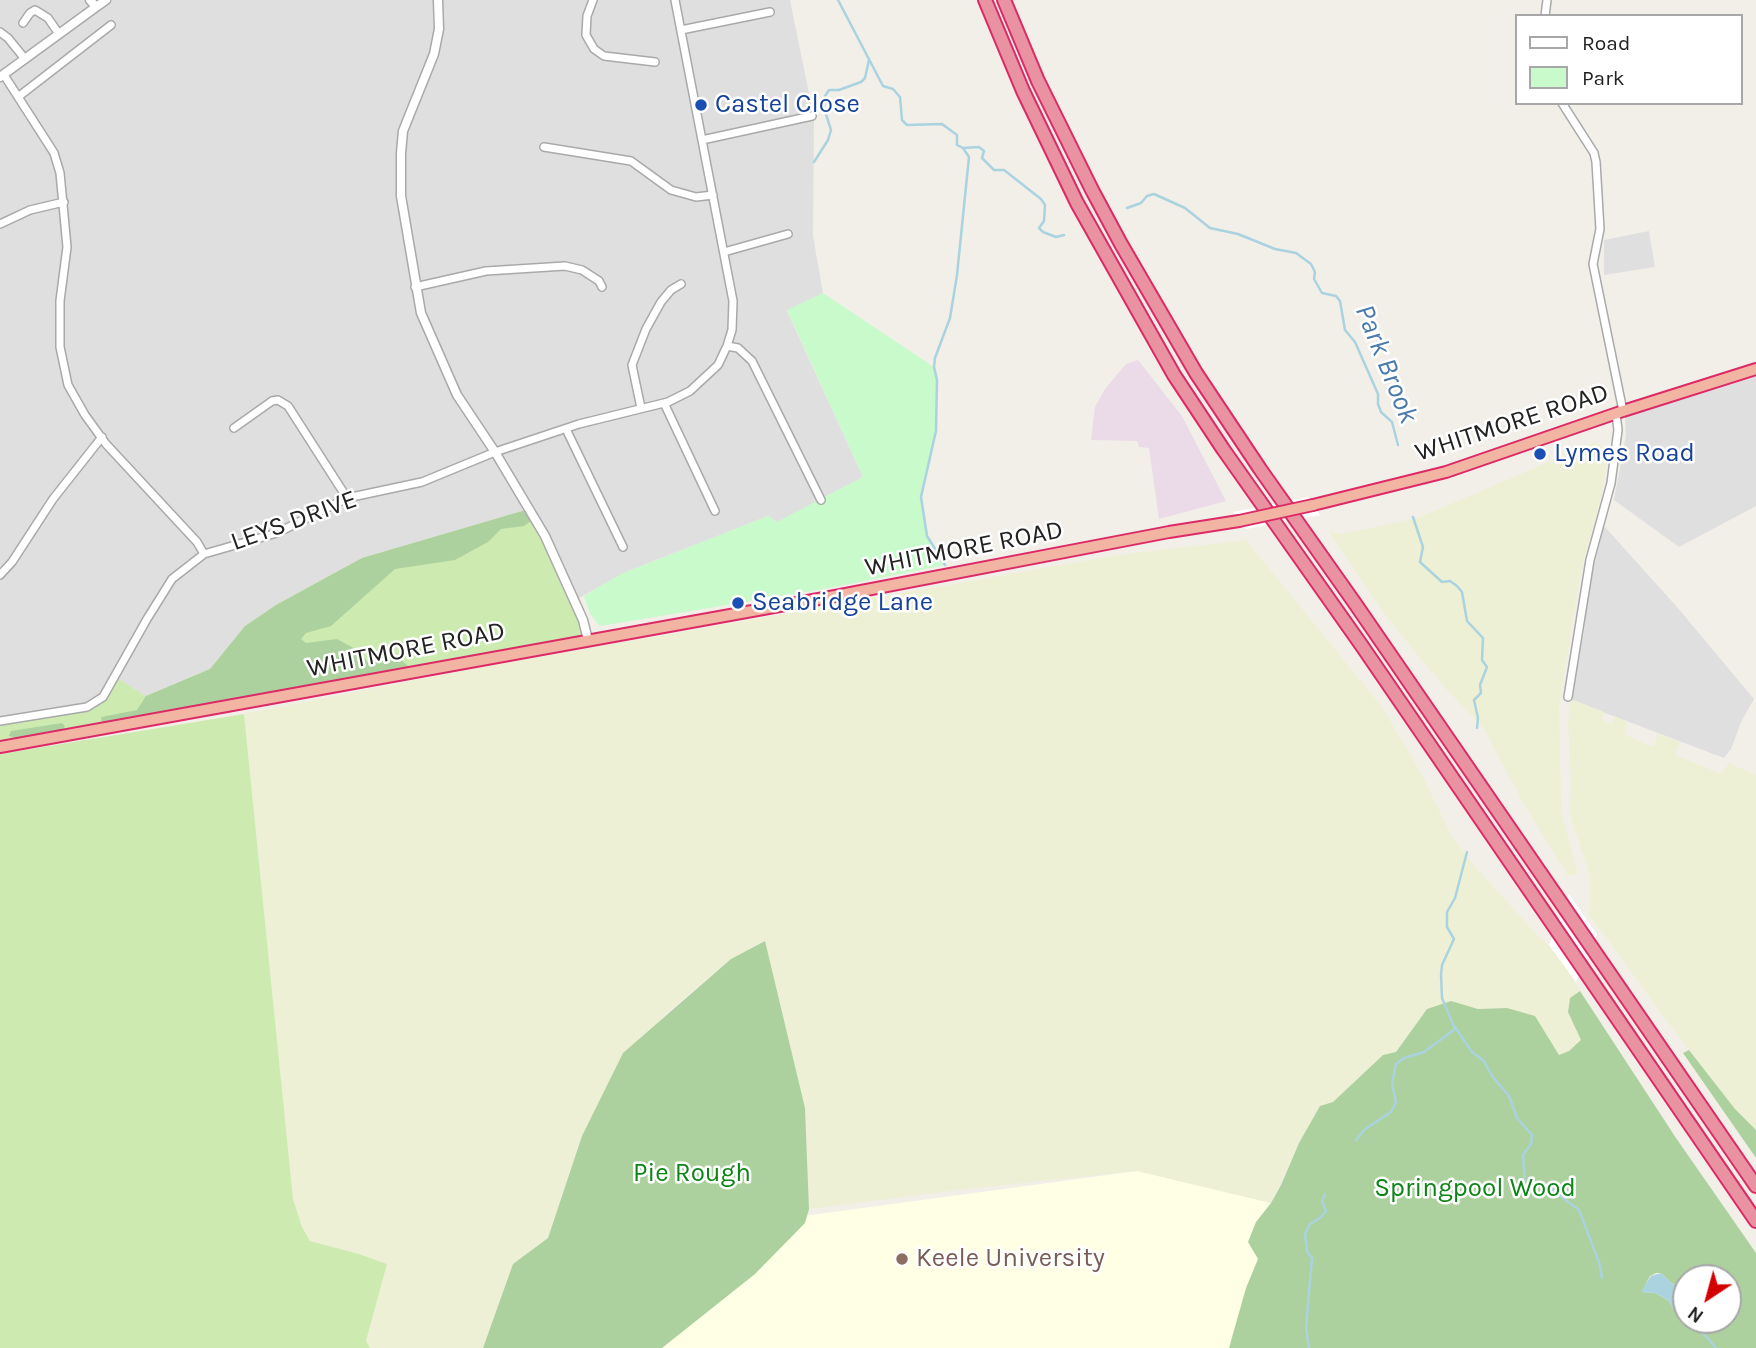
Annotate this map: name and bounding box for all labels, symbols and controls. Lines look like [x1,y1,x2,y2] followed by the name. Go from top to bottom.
[1514,14,1742,105] legend
[1582,31,1630,55] text: Road
[1582,66,1625,90] text: Park
[715,89,860,121] place label: Castel Close
[693,97,709,113] marker: Castel Close
[1347,300,1425,428] water label: Park Brook
[1411,377,1613,469] street label: WHITMORE ROAD
[1554,438,1695,470] place label: Lymes Road
[1532,446,1548,462] marker: Lymes Road
[227,484,361,558] street label: LEYS DRIVE
[862,514,1066,584] street label: WHITMORE ROAD
[752,587,933,619] place label: Seabridge Lane
[730,595,746,611] marker: Seabridge Lane
[304,615,508,685] street label: WHITMORE ROAD
[633,1158,751,1190] park label: Pie Rough
[1374,1173,1576,1205] park label: Springpool Wood
[916,1243,1105,1275] place label: Keele University
[894,1251,910,1267] marker: Keele University
[1672,1264,1742,1334] north arrow
[1684,1301,1708,1327] text: N

